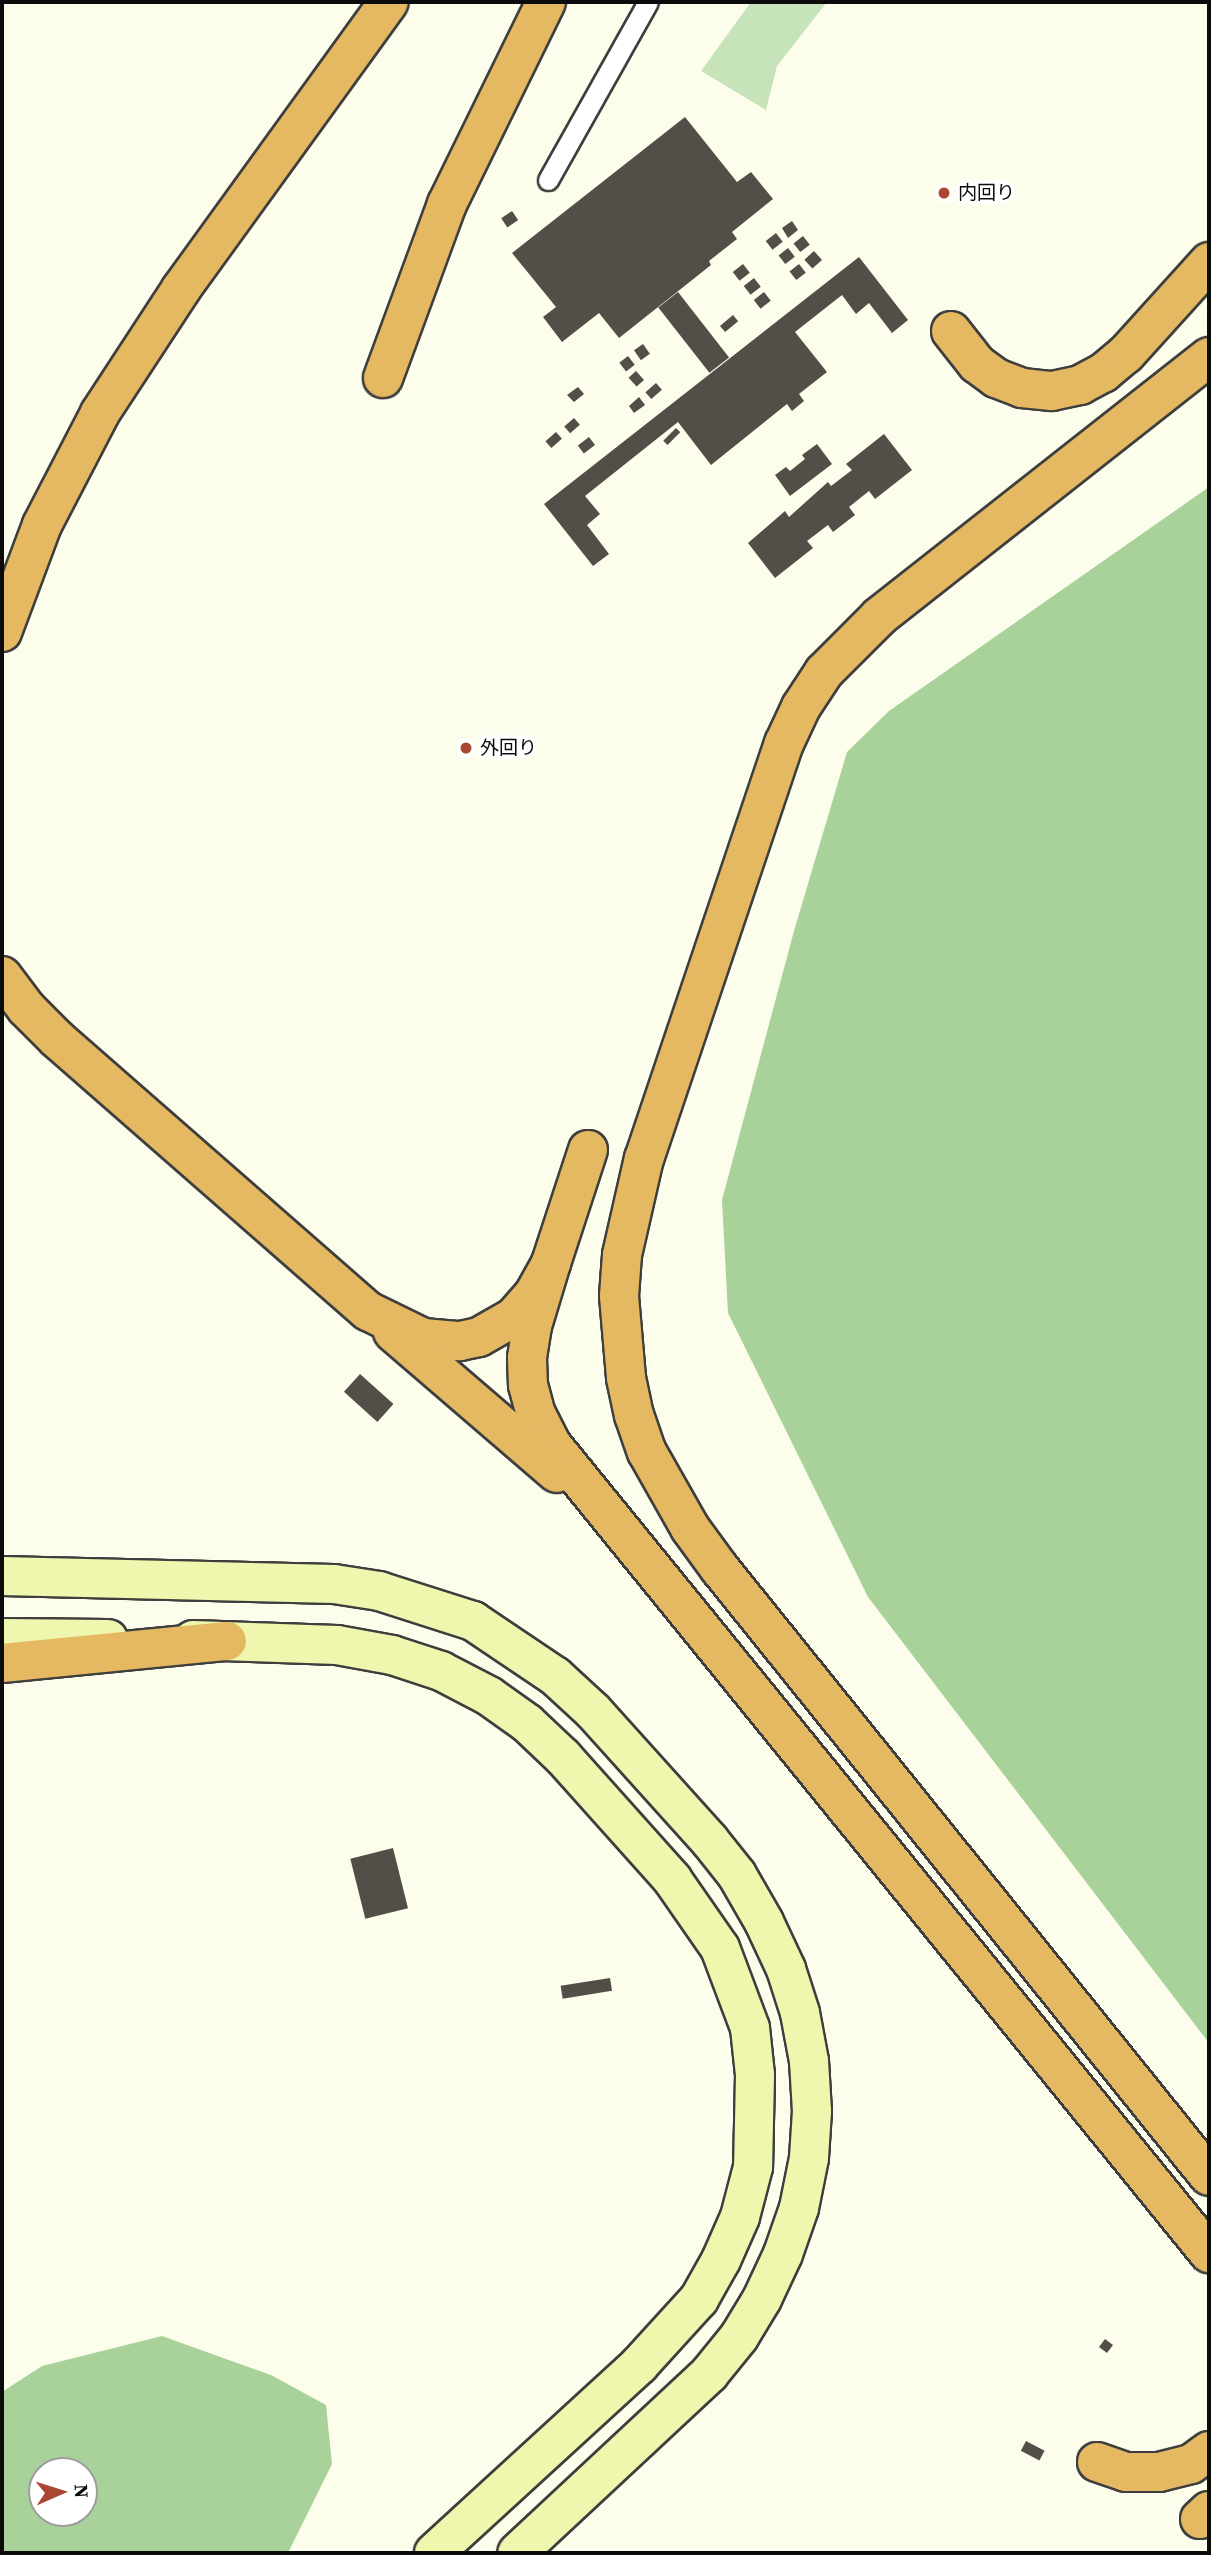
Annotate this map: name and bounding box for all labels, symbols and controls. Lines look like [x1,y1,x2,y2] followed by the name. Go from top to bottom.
[958,182,1015,204] place label: 内回り
[936,185,952,201] marker: 内回り
[480,737,537,759] place label: 外回り
[458,740,474,756] marker: 外回り
[28,2457,98,2527] north arrow
[69,2483,95,2499] text: N

